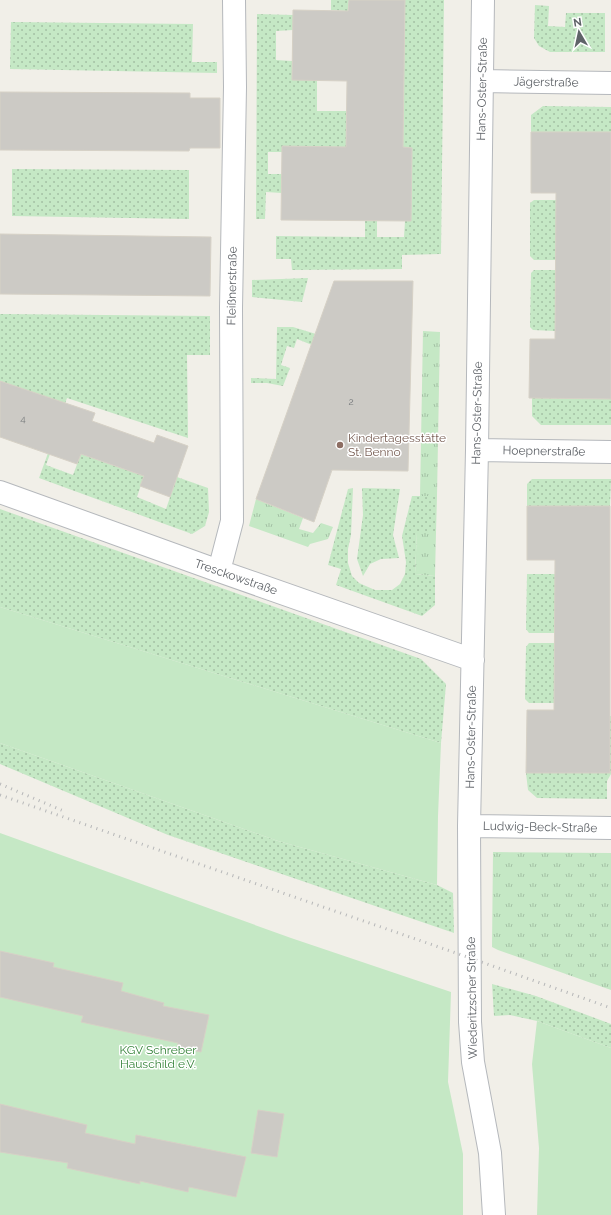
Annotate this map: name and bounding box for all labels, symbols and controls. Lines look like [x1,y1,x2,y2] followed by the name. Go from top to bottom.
[559,12,599,52] north arrow
[572,16,583,30] text: N
[474,37,490,141] street label: Hans-Oster-Straße
[513,74,579,90] street label: Jägerstraße
[224,246,240,326] street label: Fleißnerstraße
[469,361,485,465] street label: Hans-Oster-Straße
[348,396,354,407] house number: 2
[20,413,26,424] house number: 4
[348,431,446,459] place label: Kindertagesstätte St. Benno
[335,440,345,450] marker: Kindertagesstätte St. Benno
[502,443,586,459] street label: Hoepnerstraße
[193,556,279,598] street label: Tresckowstraße
[463,685,479,789] street label: Hans-Oster-Straße
[483,819,597,835] street label: Ludwig-Beck-Straße
[464,937,480,1059] street label: Wiederitzscher Straße
[120,1043,197,1071] park label: KGV Schreber Hauschild e.V.

